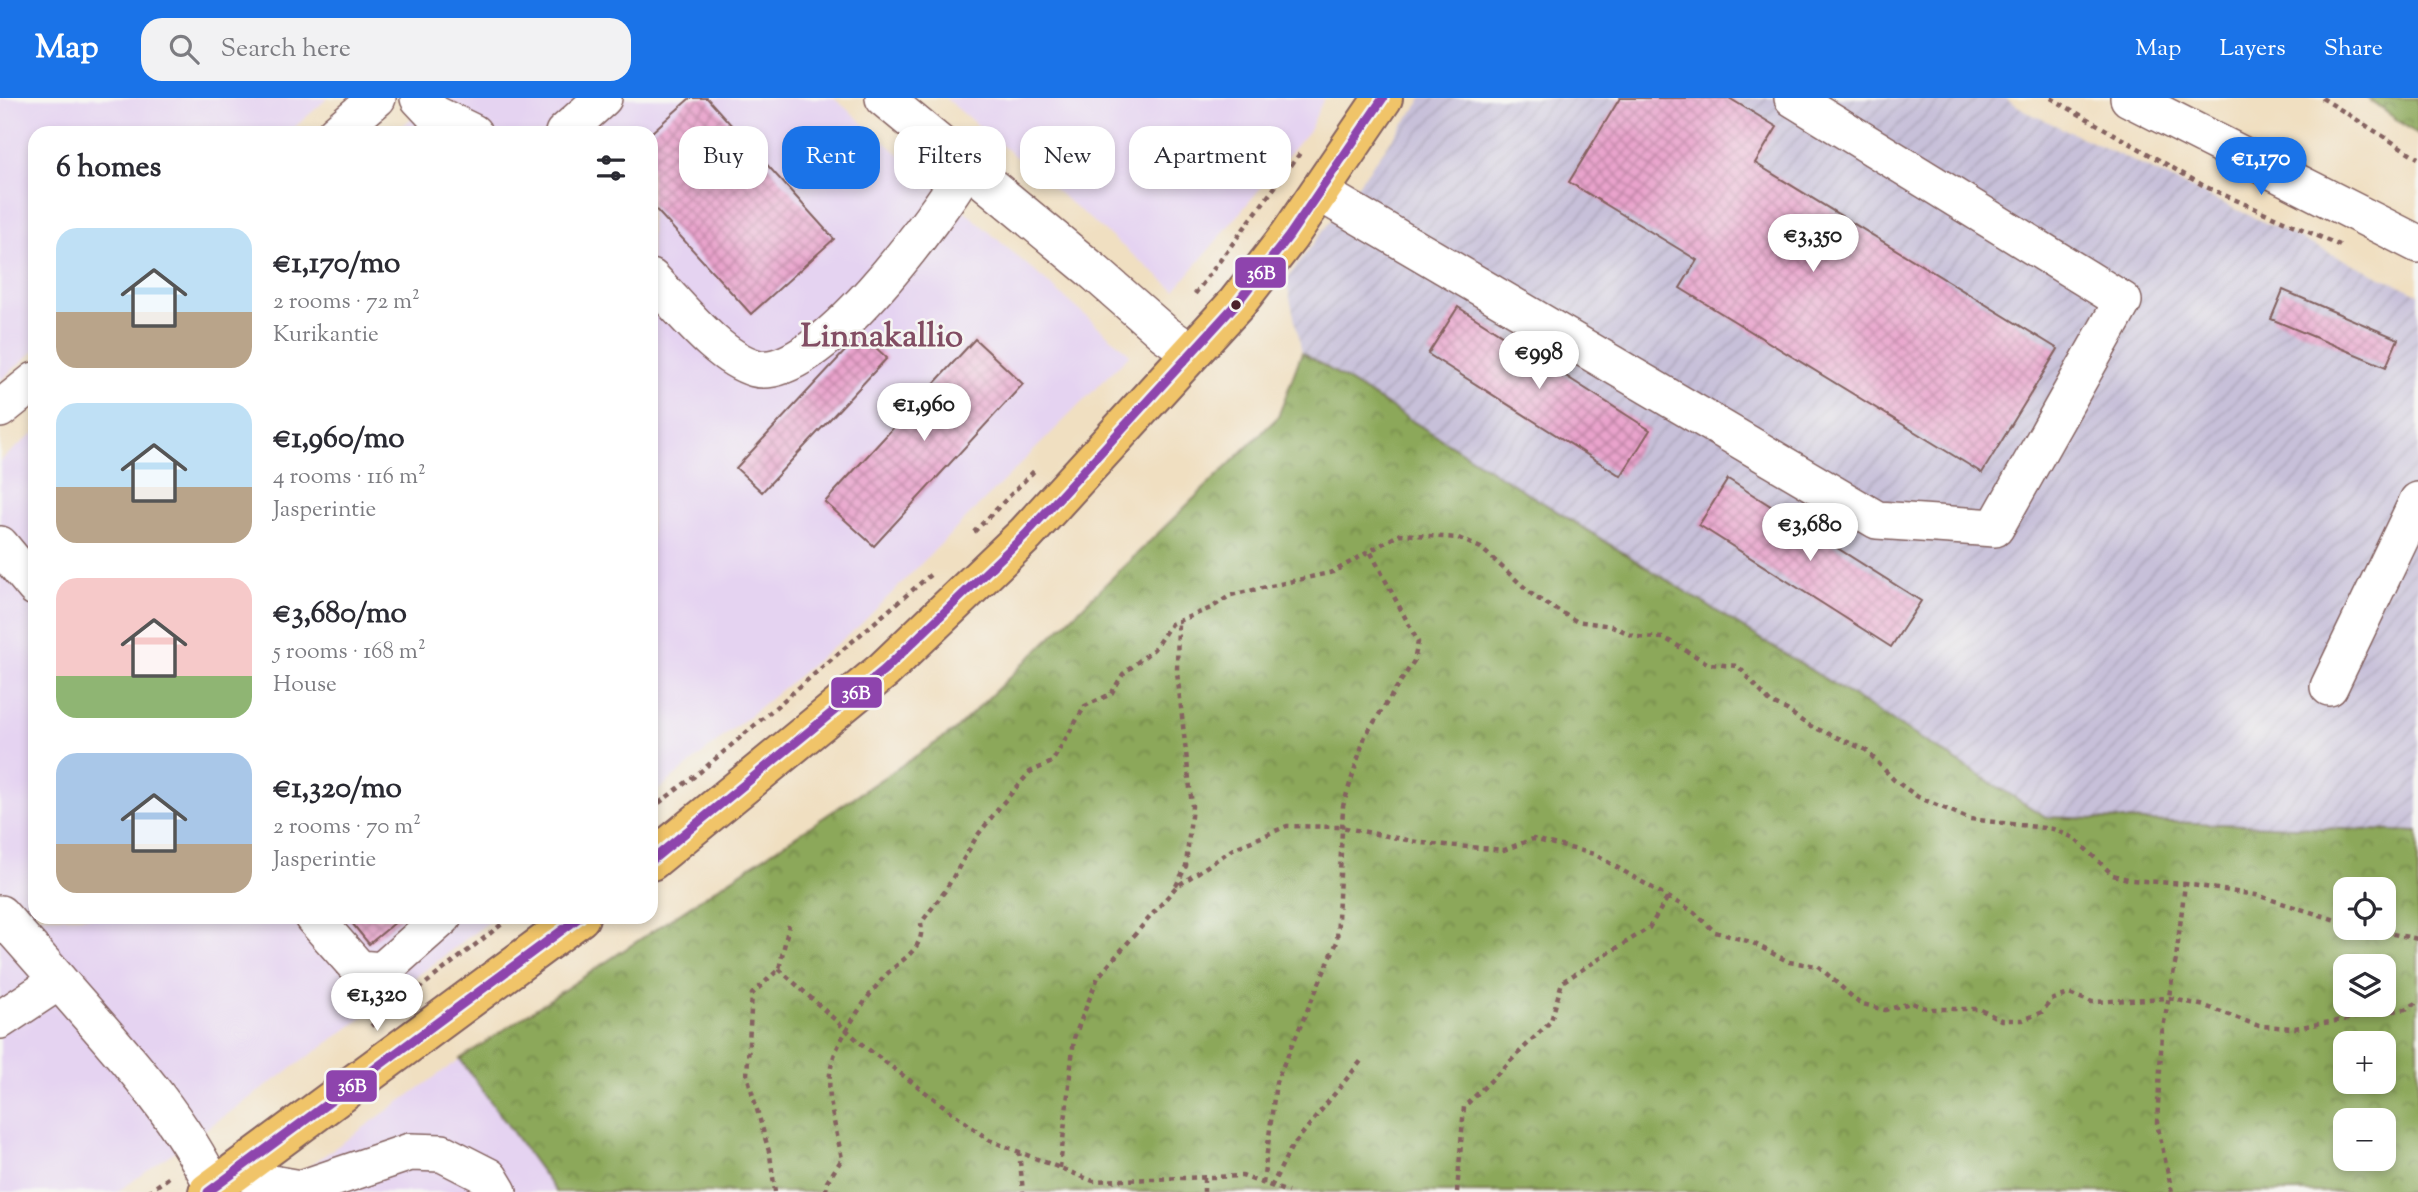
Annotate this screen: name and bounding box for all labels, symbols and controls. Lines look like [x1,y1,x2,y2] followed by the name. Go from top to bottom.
[141,18,631,81] search box
[35,25,99,73] text: Map
[165,30,203,68] icon: search
[221,31,351,68] text: Search here
[2135,32,2181,66] text: Map
[2219,32,2286,66] text: Layers
[2324,32,2383,66] text: Share
[679,126,768,189] chip: Buy
[782,126,880,189] chip: Rent
[894,126,1006,189] chip: Filters
[1020,126,1115,189] chip: New
[1129,126,1291,189] chip: Apartment
[2204,138,2318,197] pin: €1,170
[2232,143,2290,176] text: €1,170
[56,147,161,190] text: 6 homes
[592,149,630,187] icon: filters
[1756,214,1870,274] pin: €3,350
[1784,220,1842,253] text: €3,350
[273,243,400,286] text: €1,170/mo
[112,256,196,340] icon: home
[1234,256,1287,289] line badge: 36B
[1247,261,1275,288] text: 36B
[273,286,420,319] text: 2 rooms · 72 m²
[1229,298,1243,312] unlabelled marker
[801,314,963,362] district label: Linnakallio
[273,319,379,352] text: Kurikantie
[1498,331,1580,391] pin: €998
[1515,337,1563,370] text: €998
[867,384,981,443] pin: €1,960
[893,389,955,422] text: €1,960
[273,418,405,461] text: €1,960/mo
[112,431,196,515] icon: home
[273,461,426,494] text: 4 rooms · 116 m²
[273,494,376,527] text: Jasperintie
[1753,504,1867,563] pin: €3,680
[1778,509,1842,542] text: €3,680
[273,593,407,636] text: €3,680/mo
[112,606,196,690] icon: home
[273,636,426,669] text: 5 rooms · 168 m²
[273,669,337,702] text: House
[830,676,883,709] line badge: 36B
[842,681,870,708] text: 36B
[273,768,402,811] text: €1,320/mo
[112,781,196,865] icon: home
[273,811,421,844] text: 2 rooms · 70 m²
[273,844,376,877] text: Jasperintie
[2333,877,2396,1171] map controls
[2333,877,2396,940] button: locate
[2333,954,2396,1017] button: layers
[320,974,434,1033] pin: €1,320
[347,979,407,1012] text: €1,320
[2333,1031,2396,1094] button: +
[325,1069,378,1103] line badge: 36B
[338,1074,366,1101] text: 36B
[2333,1108,2396,1171] button: −

